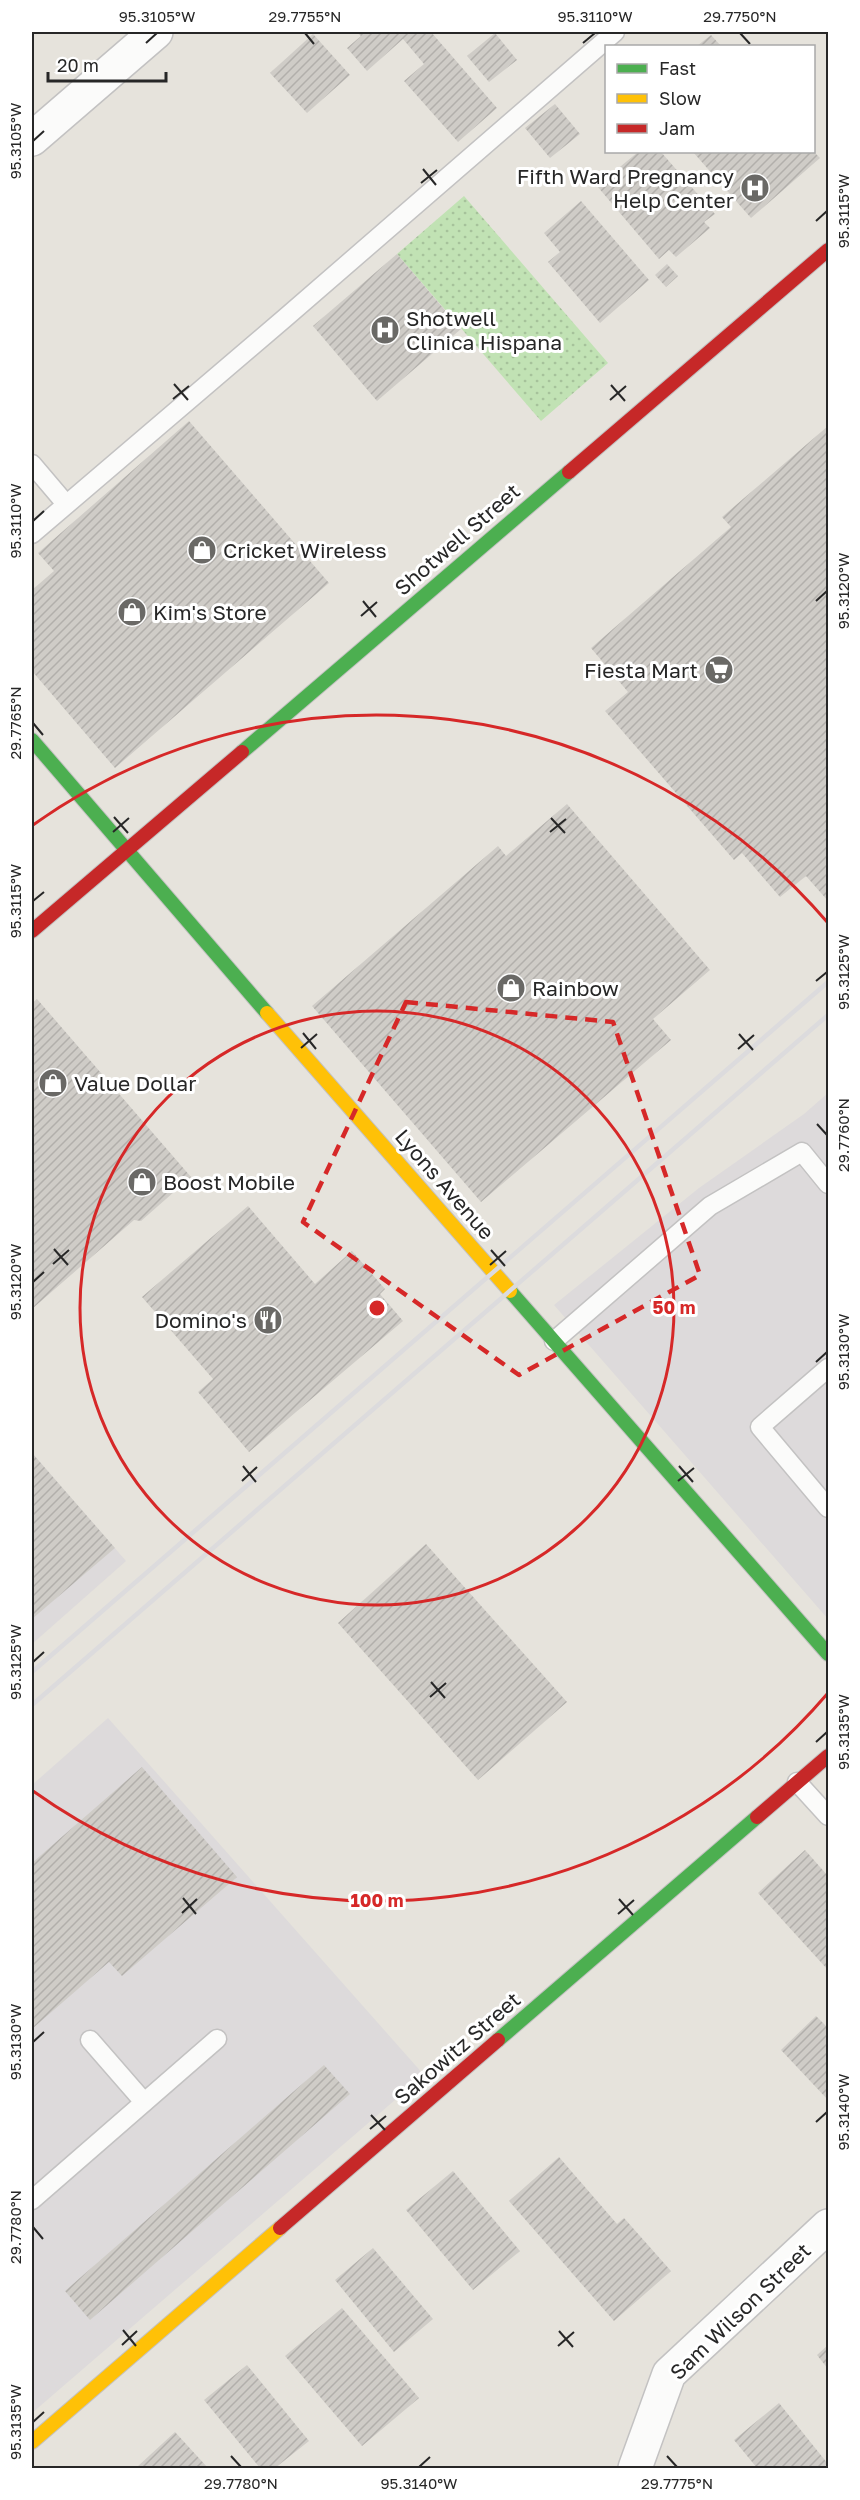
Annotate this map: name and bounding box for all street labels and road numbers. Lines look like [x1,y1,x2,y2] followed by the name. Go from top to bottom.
[389,478,525,600] street label: Shotwell Street
[390,1124,500,1244] street label: Lyons Avenue
[389,1986,525,2110] street label: Sakowitz Street
[664,2237,816,2385] street label: Sam Wilson Street

